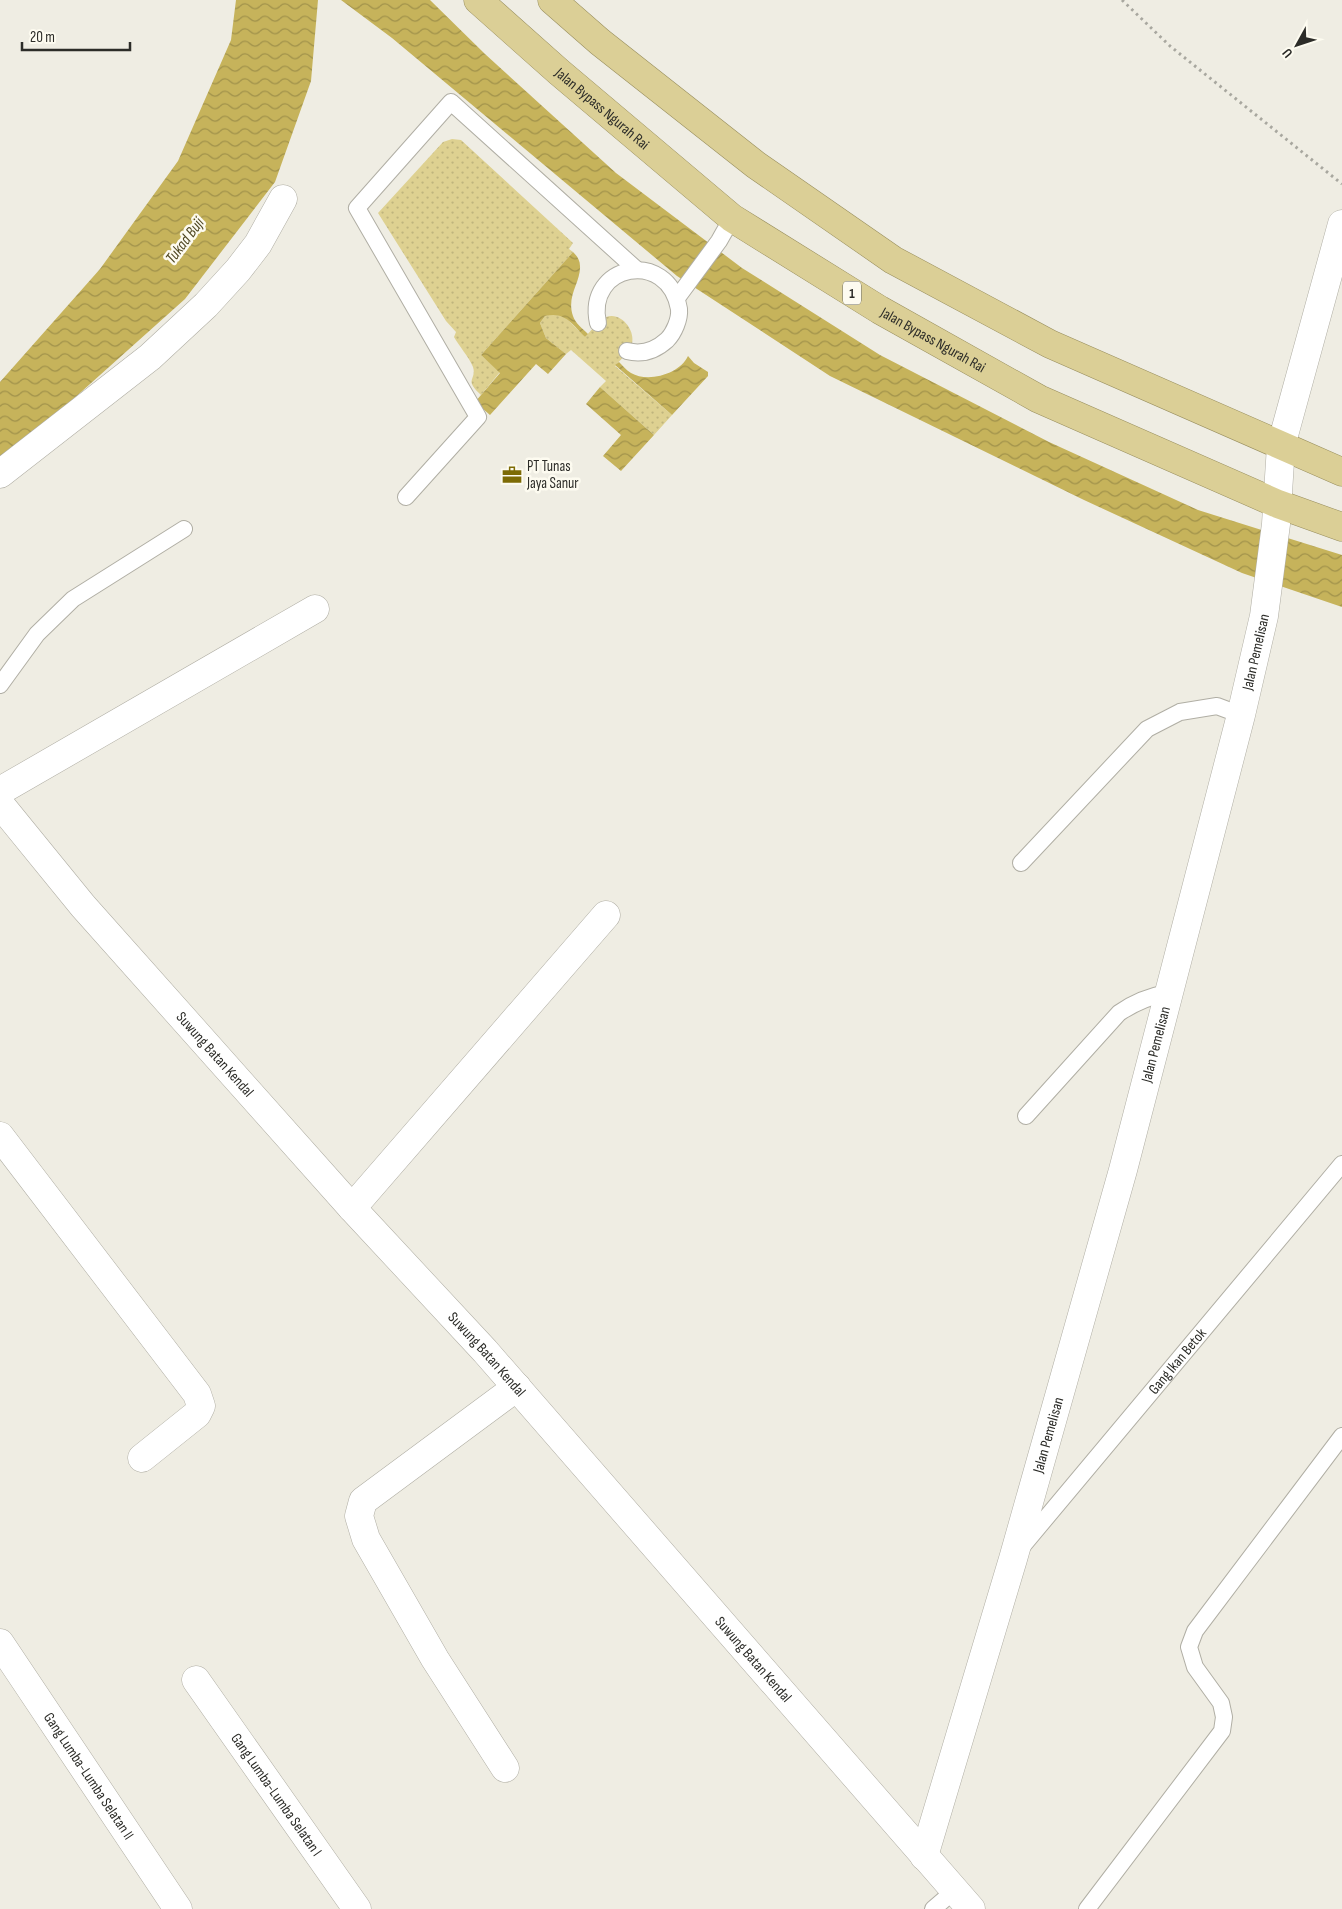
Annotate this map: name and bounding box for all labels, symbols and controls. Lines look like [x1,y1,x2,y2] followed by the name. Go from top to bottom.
[22,20,130,52] scale bar
[1272,20,1322,70] north arrow
[30,28,55,47] text: 20 m
[1279,45,1296,61] text: U
[550,63,653,154] street label: Jalan Bypass Ngurah Rai
[162,213,209,267] water label: Tukad Buji
[843,282,861,304] road number: 1
[876,303,989,377] street label: Jalan Bypass Ngurah Rai
[526,457,579,493] place label: PT Tunas Jaya Sanur
[501,464,523,486] office icon: PT Tunas Jaya Sanur
[1238,612,1274,693] street label: Jalan Pemelisan
[1137,1005,1175,1086] street label: Jalan Pemelisan
[172,1008,258,1101] street label: Suwung Batan Kendal
[444,1308,530,1401] street label: Suwung Batan Kendal
[1144,1324,1211,1398] street label: Gang Ikan Betok
[1029,1395,1068,1476] street label: Jalan Pemelisan
[711,1613,796,1706] street label: Suwung Batan Kendal
[39,1709,138,1843] street label: Gang Lumba-Lumba Selatan II
[226,1730,326,1860] street label: Gang Lumba-Lumba Selatan I

